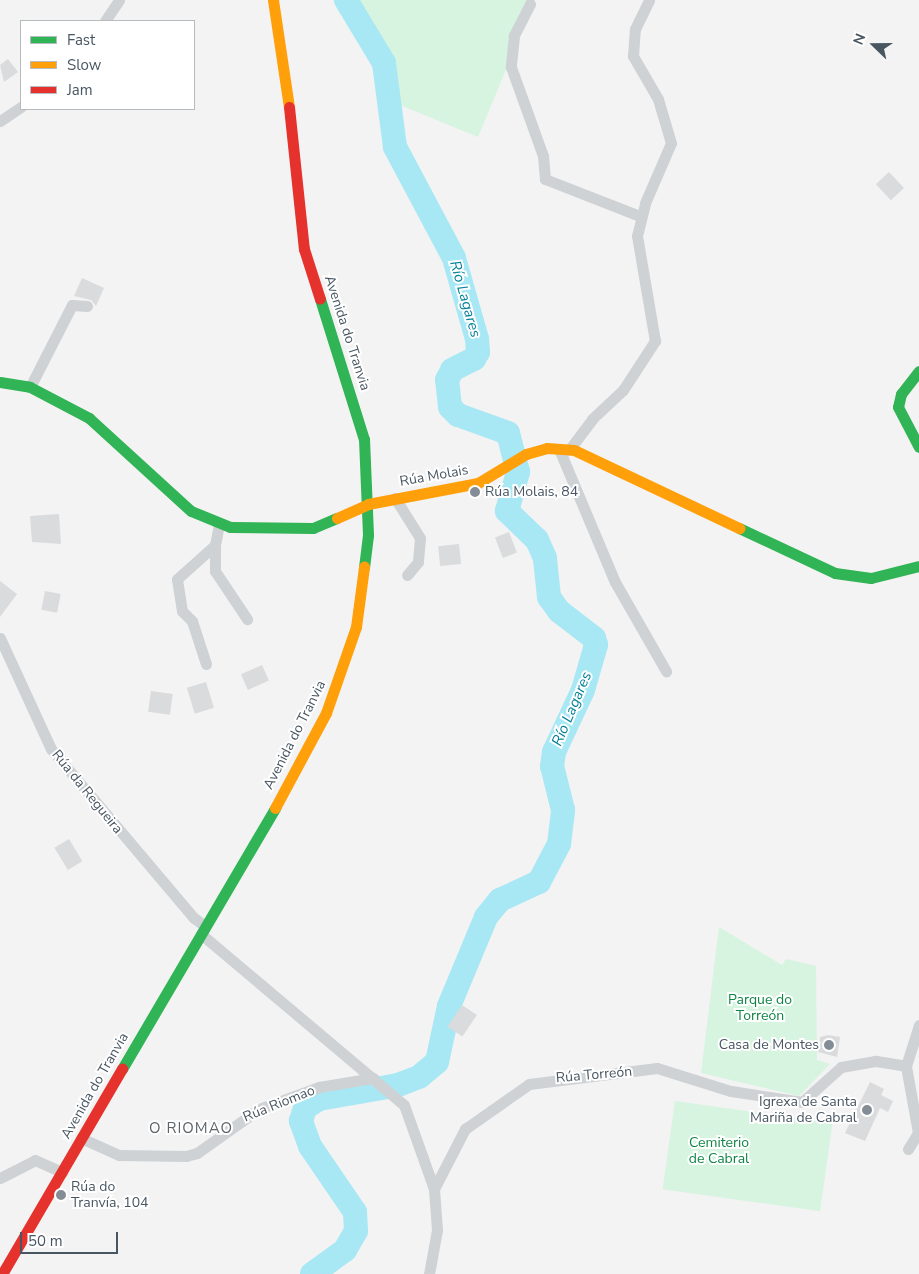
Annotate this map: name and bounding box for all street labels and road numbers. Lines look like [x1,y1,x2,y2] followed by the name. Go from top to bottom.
[321,273,373,393] street label: Avenida do Tranvia
[398,462,470,490] street label: Rúa Molais
[260,678,330,792] street label: Avenida do Tranvia
[48,747,126,837] street label: Rúa da Regueira
[58,1030,132,1142] street label: Avenida do Tranvia
[555,1063,633,1087] street label: Rúa Torreón
[241,1082,317,1126] street label: Rúa Riomao

